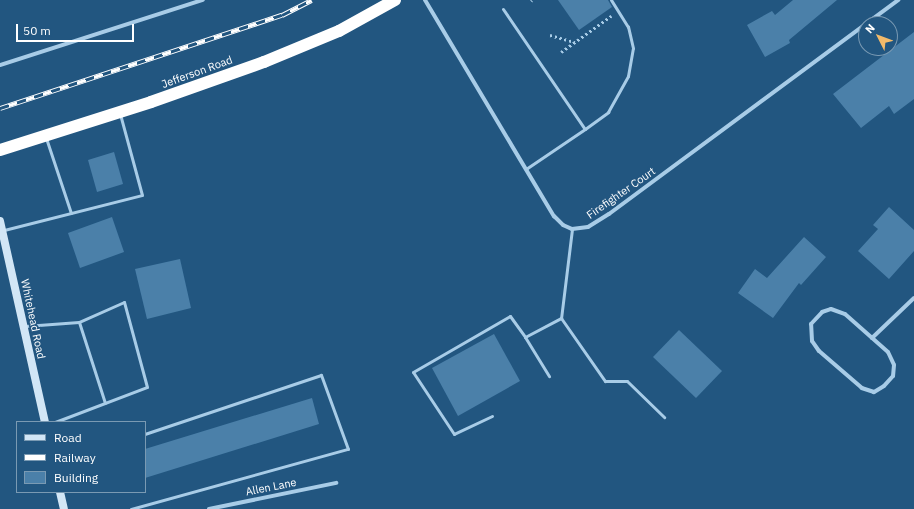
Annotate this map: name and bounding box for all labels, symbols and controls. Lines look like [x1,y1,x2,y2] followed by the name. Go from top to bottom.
[18,16,136,42] scale bar
[858,16,898,56] north arrow
[862,21,878,36] text: N
[23,23,51,38] text: 50 m
[160,53,234,91] street label: Jefferson Road
[584,164,658,222] street label: Firefighter Court
[18,278,48,360] street label: Whitehead Road
[16,421,146,493] legend
[54,430,82,445] text: Road
[54,450,96,465] text: Railway
[54,470,98,485] text: Building
[244,476,298,498] street label: Allen Lane

